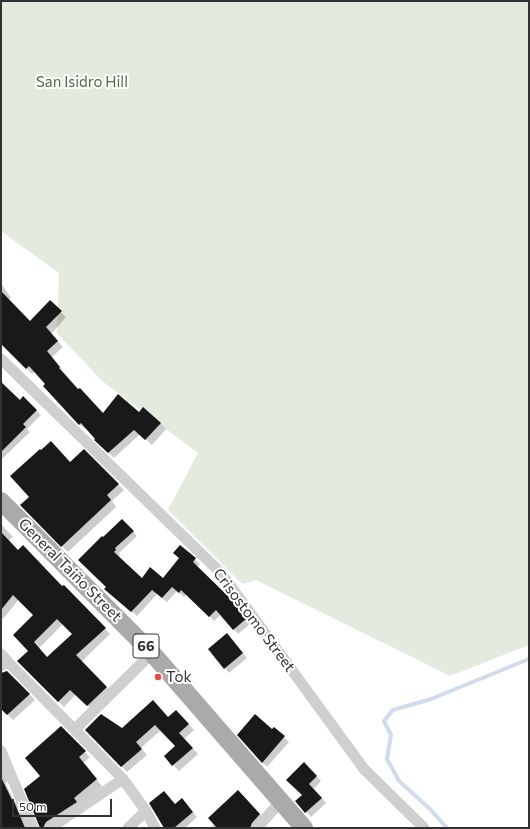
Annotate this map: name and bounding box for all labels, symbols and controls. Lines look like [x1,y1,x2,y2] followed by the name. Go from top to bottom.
[36,73,128,91] park label: San Isidro Hill
[15,515,125,625] street label: General Taiño Street
[209,565,299,675] street label: Crisostomo Street
[133,634,159,658] road number: 66
[166,668,192,686] place label: Tok
[153,672,163,682] marker: Tok
[14,791,114,817] scale bar
[19,799,47,813] text: 50 m

